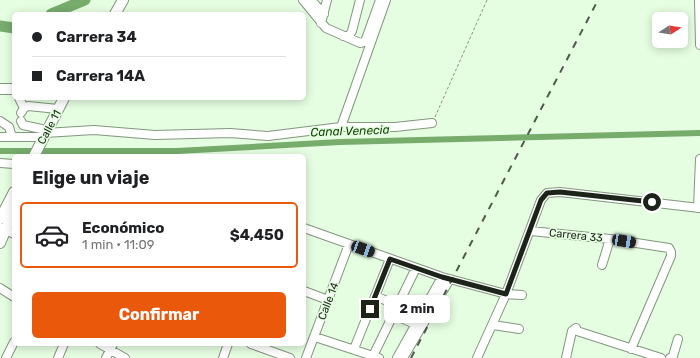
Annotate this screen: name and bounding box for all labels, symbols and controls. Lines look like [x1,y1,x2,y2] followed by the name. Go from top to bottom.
[652,12,688,48] north arrow
[652,12,688,48] map controls
[56,28,137,46] text: Carrera 34
[56,67,145,85] text: Carrera 14A
[35,108,64,147] street label: Calle 11
[310,123,390,139] water label: Canal Venecia
[32,167,149,189] text: Elige un viaje
[643,193,661,211] route start
[34,217,70,253] icon: car
[82,219,164,237] text: Económico
[230,226,284,244] text: $4,450
[548,226,604,245] street label: Carrera 33
[611,233,637,249] car
[82,237,154,252] text: 1 min · 11:09
[350,239,376,259] car
[315,280,342,322] street label: Calle 14
[32,292,286,338] button: Confirmar
[384,295,450,323] callout: 2 min
[361,300,379,318] route end
[399,301,435,316] text: 2 min

